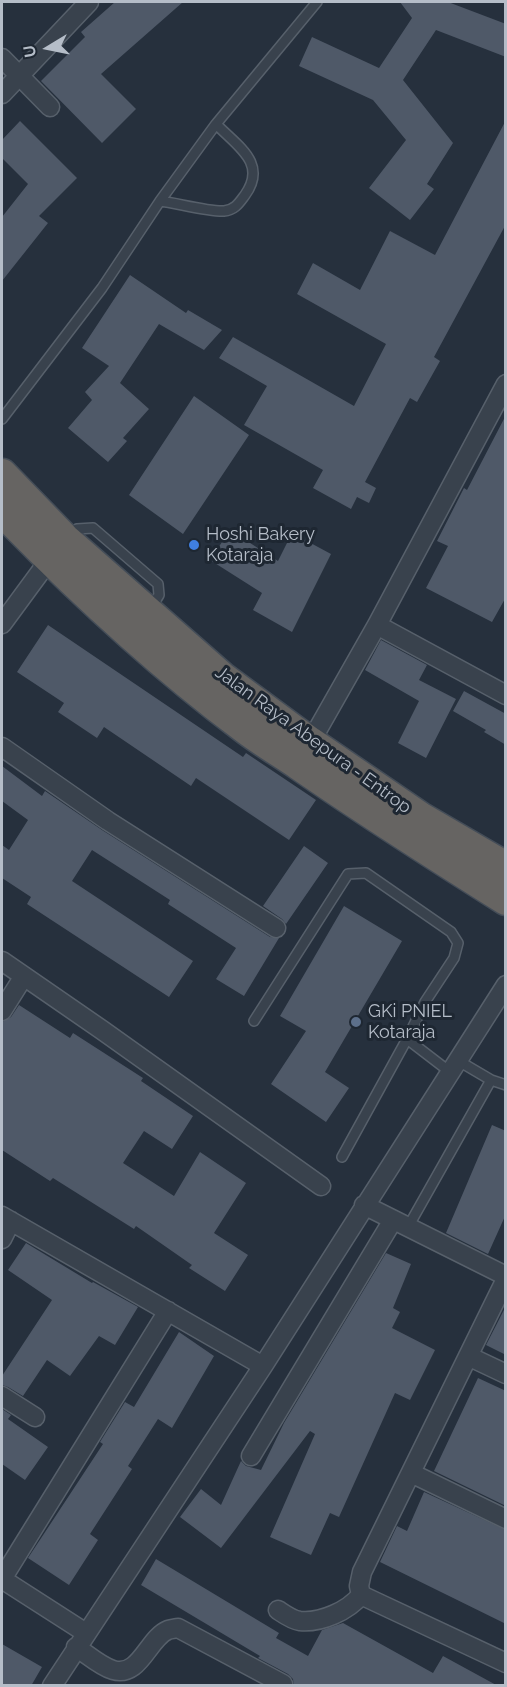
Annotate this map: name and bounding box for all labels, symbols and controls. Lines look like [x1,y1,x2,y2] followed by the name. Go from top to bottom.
[18,18,78,78] north arrow
[19,44,40,59] text: U
[206,524,315,566] place label: Hoshi Bakery Kotaraja
[187,538,201,552] marker: Hoshi Bakery Kotaraja
[211,662,415,818] street label: Jalan Raya Abepura - Entrop
[368,1001,452,1044] place label: GKi PNIEL Kotaraja
[349,1015,363,1029] marker: GKi PNIEL Kotaraja

